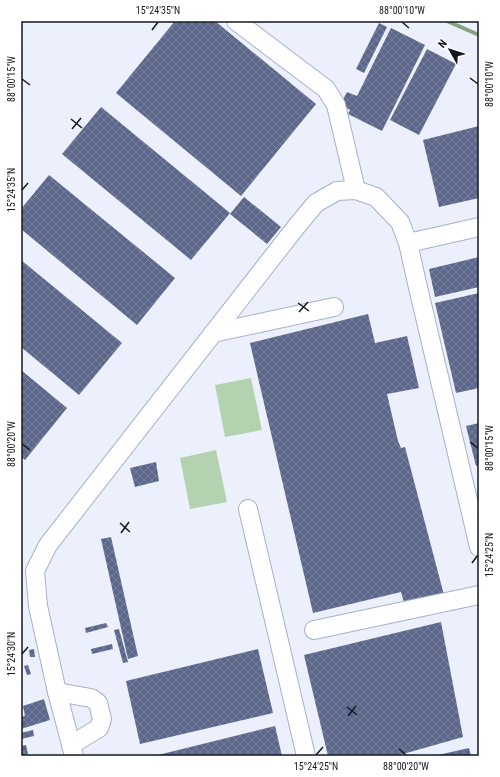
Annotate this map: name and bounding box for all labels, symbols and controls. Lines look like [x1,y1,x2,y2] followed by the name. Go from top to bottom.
[136,5,180,16] text: 15°24'35"N
[379,5,425,16] text: 88°00'10"W
[430,30,470,70] north arrow
[435,37,450,51] text: N
[6,56,17,102] text: 88°00'15"W
[484,61,495,107] text: 88°00'10"W
[6,168,17,212] text: 15°24'35"N
[6,421,17,467] text: 88°00'20"W
[484,425,495,471] text: 88°00'15"W
[484,533,495,577] text: 15°24'25"N
[6,632,17,676] text: 15°24'30"N
[294,761,338,772] text: 15°24'25"N
[383,761,429,772] text: 88°00'20"W

